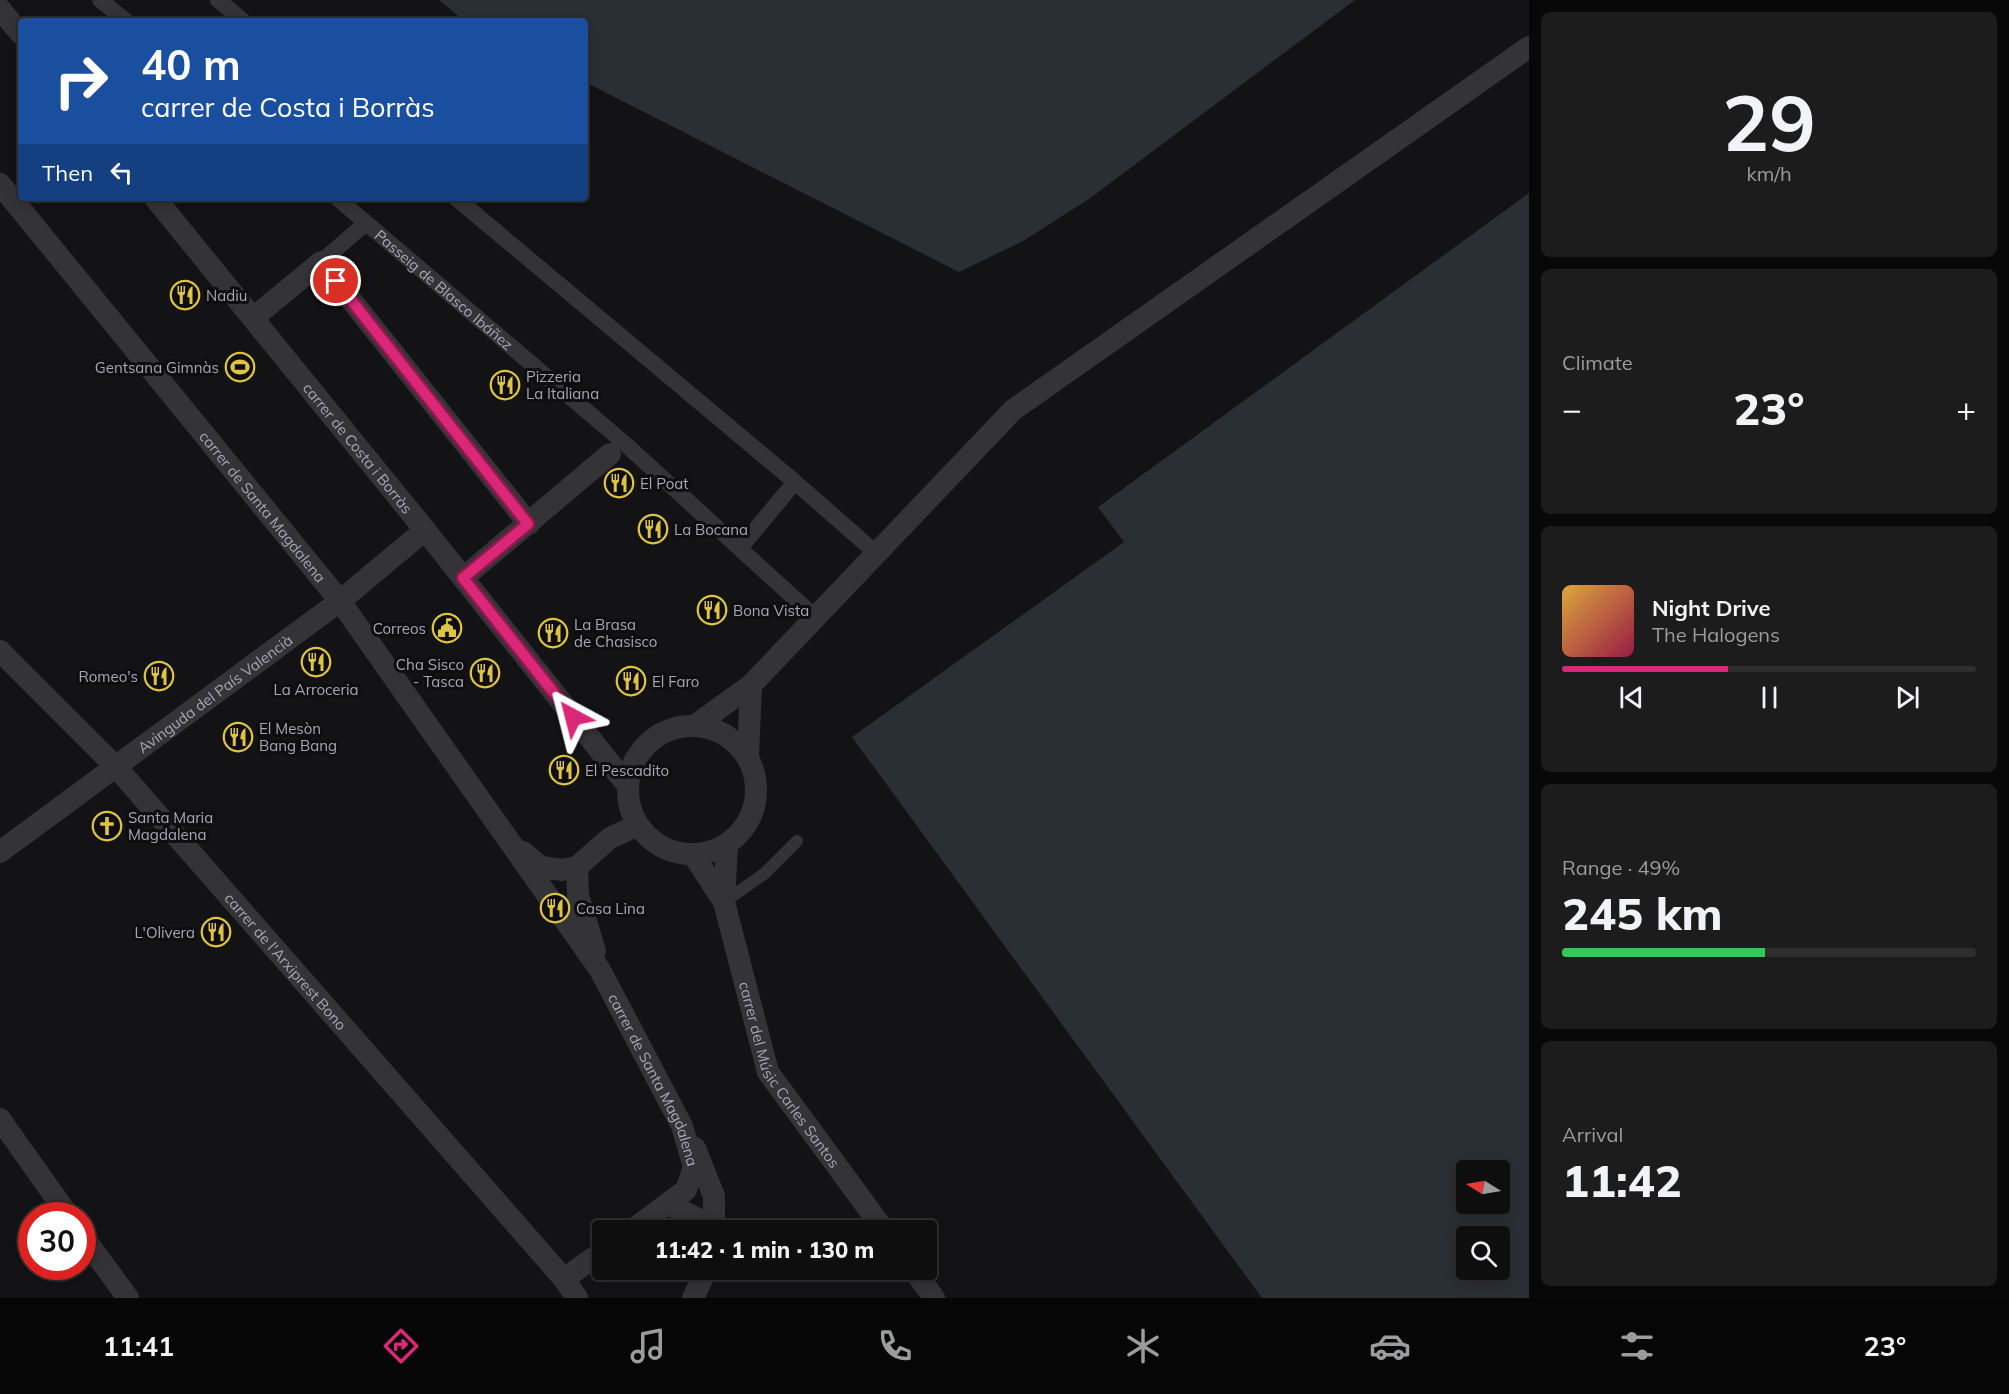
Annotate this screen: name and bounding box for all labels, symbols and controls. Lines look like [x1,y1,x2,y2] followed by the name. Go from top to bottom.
[141,38,241,91] text: 40 m
[42,42,120,120] icon: right
[1722,73,1816,171] text: 29
[141,90,435,124] text: carrer de Costa i Borràs
[105,156,138,189] icon: left
[42,159,93,187] text: Then
[1746,161,1792,186] text: km/h
[371,225,517,354] street label: Passeig de Blasco Ibáñez
[310,255,361,306] pin
[319,264,352,297] icon: arrive
[169,279,201,311] restaurant icon: Nadiu
[206,286,247,305] place label: Nadiu
[1562,350,1633,375] text: Climate
[224,351,256,383] sports icon: Gentsana Gimnàs
[95,358,219,377] place label: Gentsana Gimnàs
[526,367,599,403] place label: Pizzeria La Italiana
[489,369,521,401] restaurant icon: Pizzeria La Italiana
[299,378,417,517] street label: carrer de Costa i Borràs
[1733,380,1805,436] text: 23°
[1562,388,1582,429] text: −
[1956,388,1976,429] text: +
[196,427,330,586] street label: carrer de Santa Magdalena
[603,467,635,499] restaurant icon: El Poat
[640,474,689,493] place label: El Poat
[637,513,669,545] restaurant icon: La Bocana
[674,520,748,539] place label: La Bocana
[696,594,728,626] restaurant icon: Bona Vista
[1652,594,1771,622] text: Night Drive
[733,601,809,620] place label: Bona Vista
[431,612,463,644] public building icon: Correos
[574,615,657,651] place label: La Brasa de Chasisco
[537,617,569,649] restaurant icon: La Brasa de Chasisco
[373,619,426,638] place label: Correos
[1652,622,1780,647] text: The Halogens
[134,630,296,757] street label: Avinguda del País Valencià
[300,646,332,678] restaurant icon: La Arroceria
[396,655,464,691] place label: Cha Sisco - Tasca
[469,657,501,689] restaurant icon: Cha Sisco - Tasca
[143,660,175,692] restaurant icon: Romeo's
[615,665,647,697] restaurant icon: El Faro
[79,667,138,686] place label: Romeo's
[652,672,699,691] place label: El Faro
[274,680,358,699] place label: La Arroceria
[1615,681,1648,714] icon: previous
[1753,681,1786,714] icon: pause
[1891,681,1924,714] icon: next
[541,685,605,749] position arrow
[259,719,337,755] place label: El Mesòn Bang Bang
[222,721,254,753] restaurant icon: El Mesòn Bang Bang
[548,754,580,786] restaurant icon: El Pescadito
[585,761,669,780] place label: El Pescadito
[128,808,213,844] place label: Santa Maria Magdalena
[91,810,123,842] church icon: Santa Maria Magdalena
[1562,855,1680,880] text: Range · 49%
[1562,885,1723,941] text: 245 km
[221,889,351,1034] street label: carrer de l'Arxiprest Bono
[539,892,571,924] restaurant icon: Casa Lina
[576,899,645,918] place label: Casa Lina
[200,916,232,948] restaurant icon: L'Olivera
[134,923,195,942] place label: L'Olivera
[735,979,844,1171] street label: carrer del Músic Carles Santos
[604,990,703,1168] street label: carrer de Santa Magdalena
[1562,1122,1623,1147] text: Arrival
[1562,1152,1682,1208] text: 11:42
[1456,1160,1510,1214] north arrow
[1456,1160,1510,1280] map controls
[18,1202,96,1280] speed limit sign: 30
[1456,1226,1510,1280] button: search
[655,1236,874,1264] text: 11:42 · 1 min · 130 m
[380,1325,422,1367] icon: directions
[627,1325,669,1367] icon: music
[874,1325,916,1367] icon: phone
[1122,1325,1164,1367] icon: climate
[1369,1325,1411,1367] icon: car
[1616,1325,1658,1367] icon: filters
[103,1329,174,1363] text: 11:41
[1864,1329,1906,1363] text: 23°

